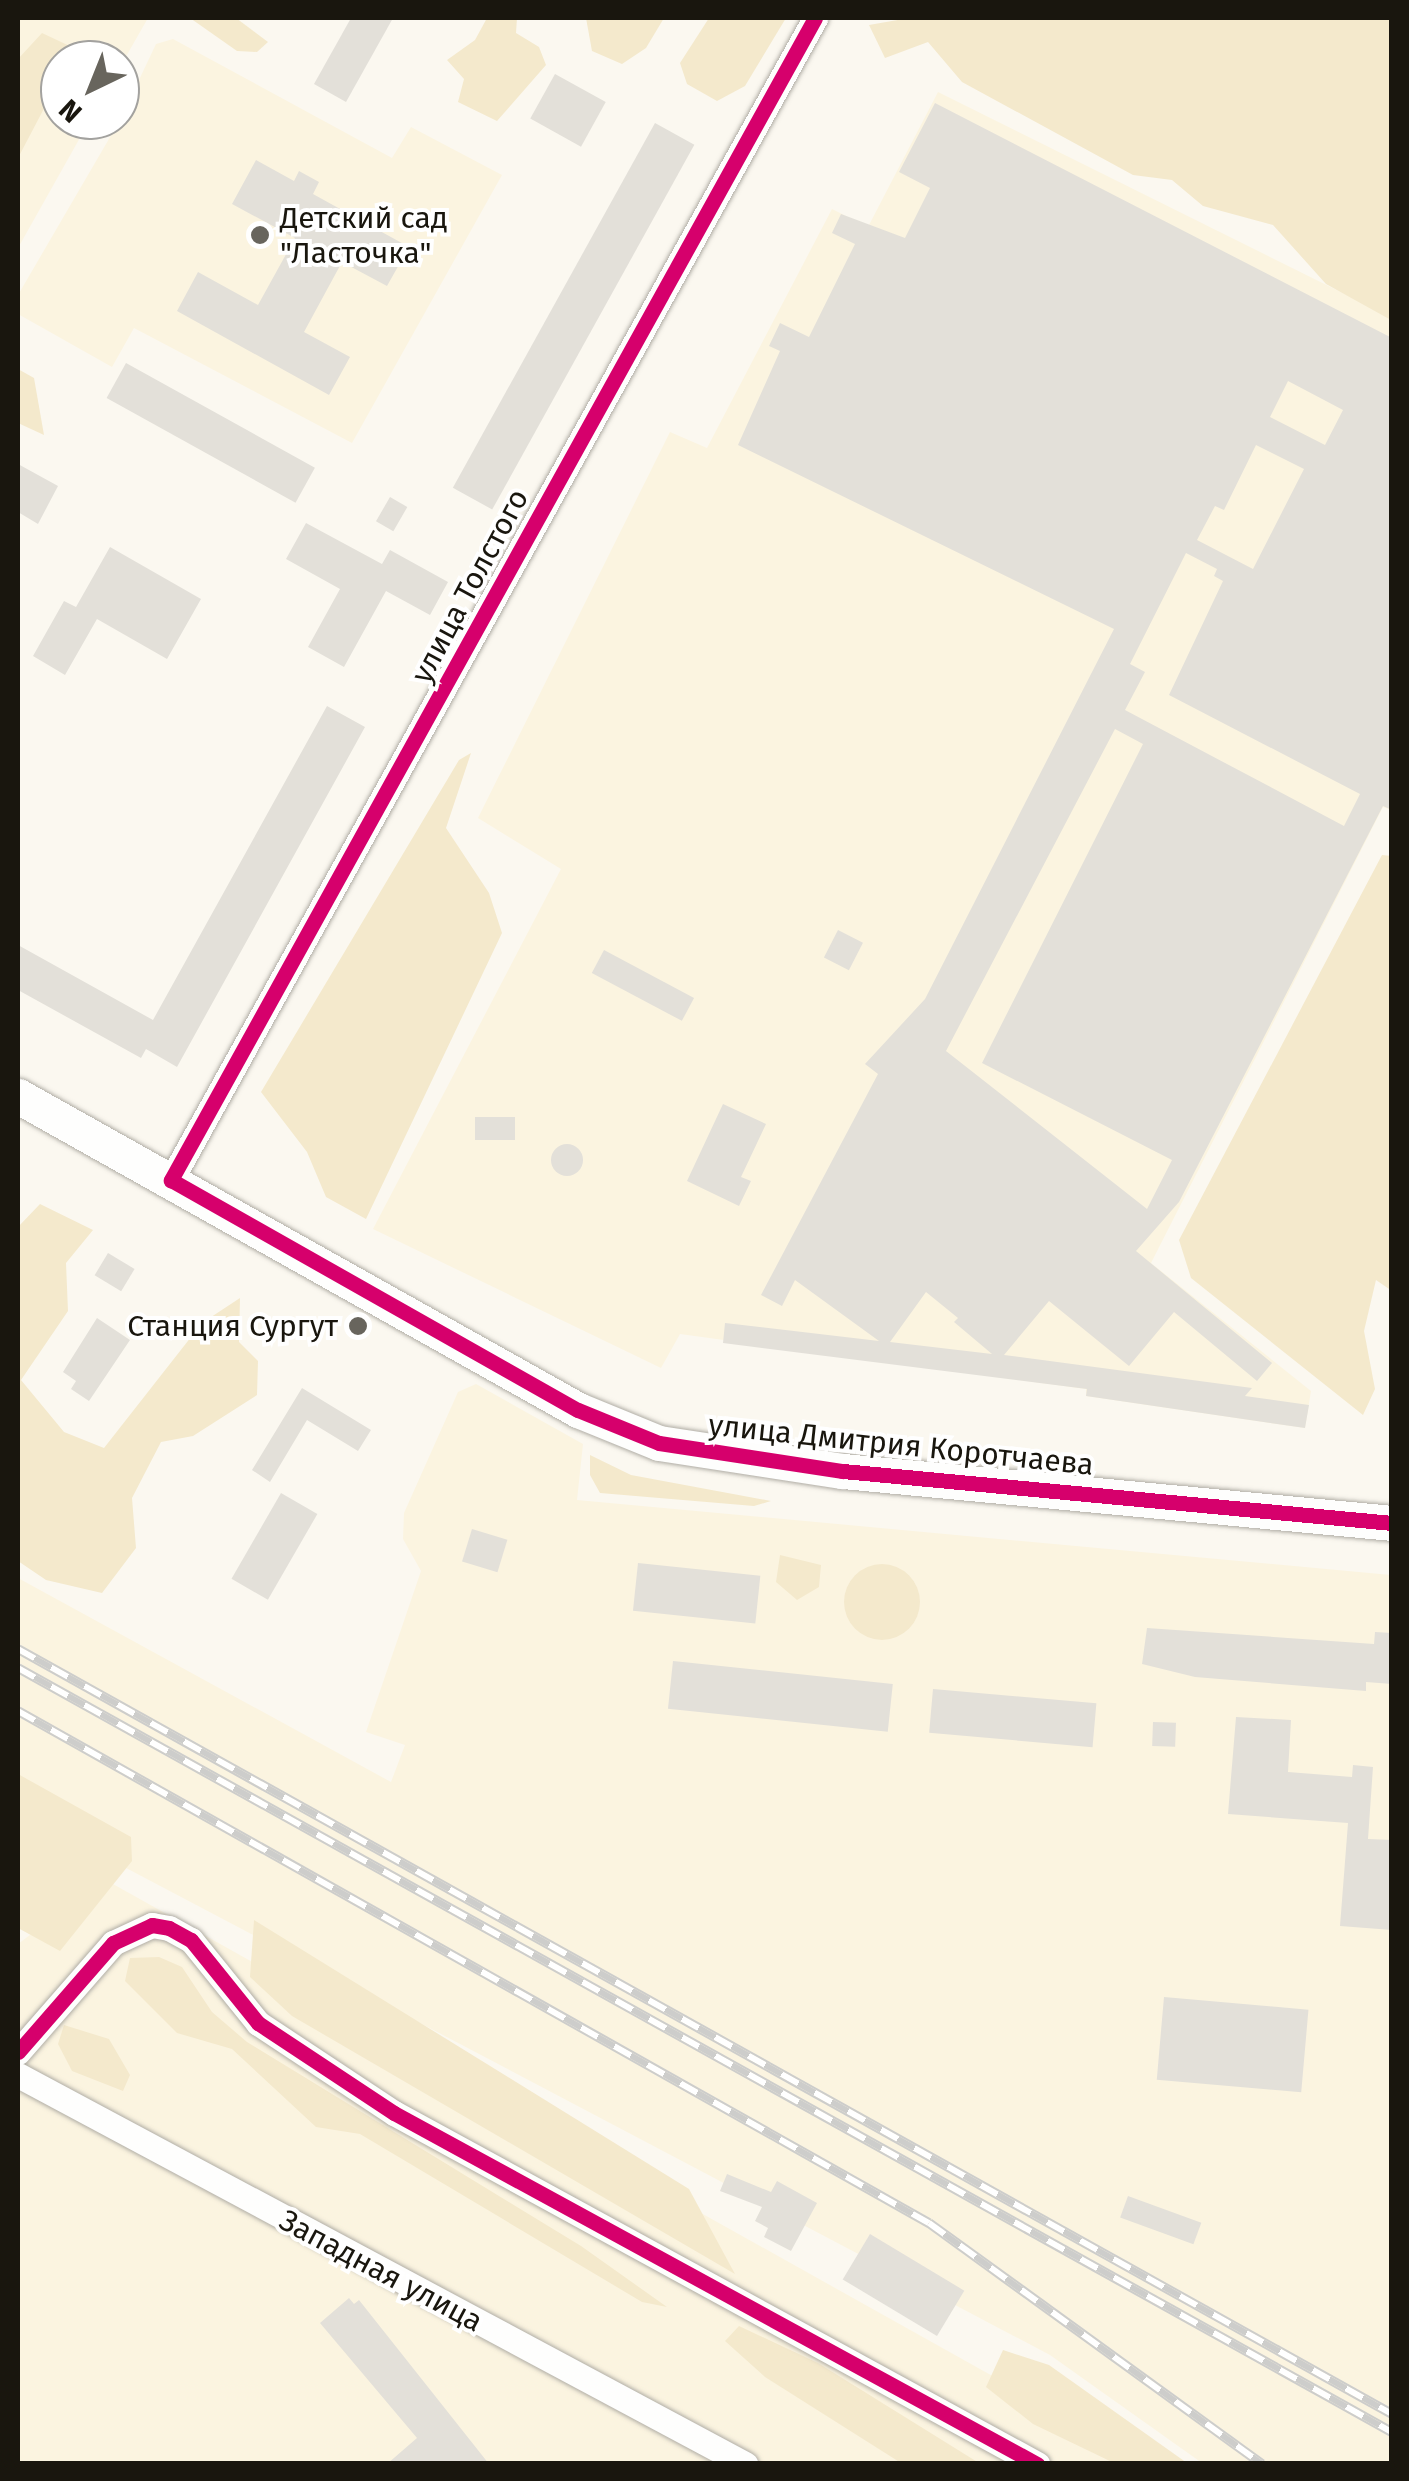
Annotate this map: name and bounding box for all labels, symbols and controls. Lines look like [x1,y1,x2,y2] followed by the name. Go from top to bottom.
[40,40,140,140] north arrow
[53,92,89,129] text: N
[280,200,448,270] place label: Детский сад "Ласточка"
[249,224,271,246] marker: Детский сад "Ласточка"
[404,483,536,689] street label: улица Толстого
[127,1308,338,1344] place label: Станция Сургут
[347,1315,369,1337] marker: Станция Сургут
[707,1407,1095,1483] street label: улица Дмитрия Коротчаева
[273,2202,489,2340] street label: Западная улица

